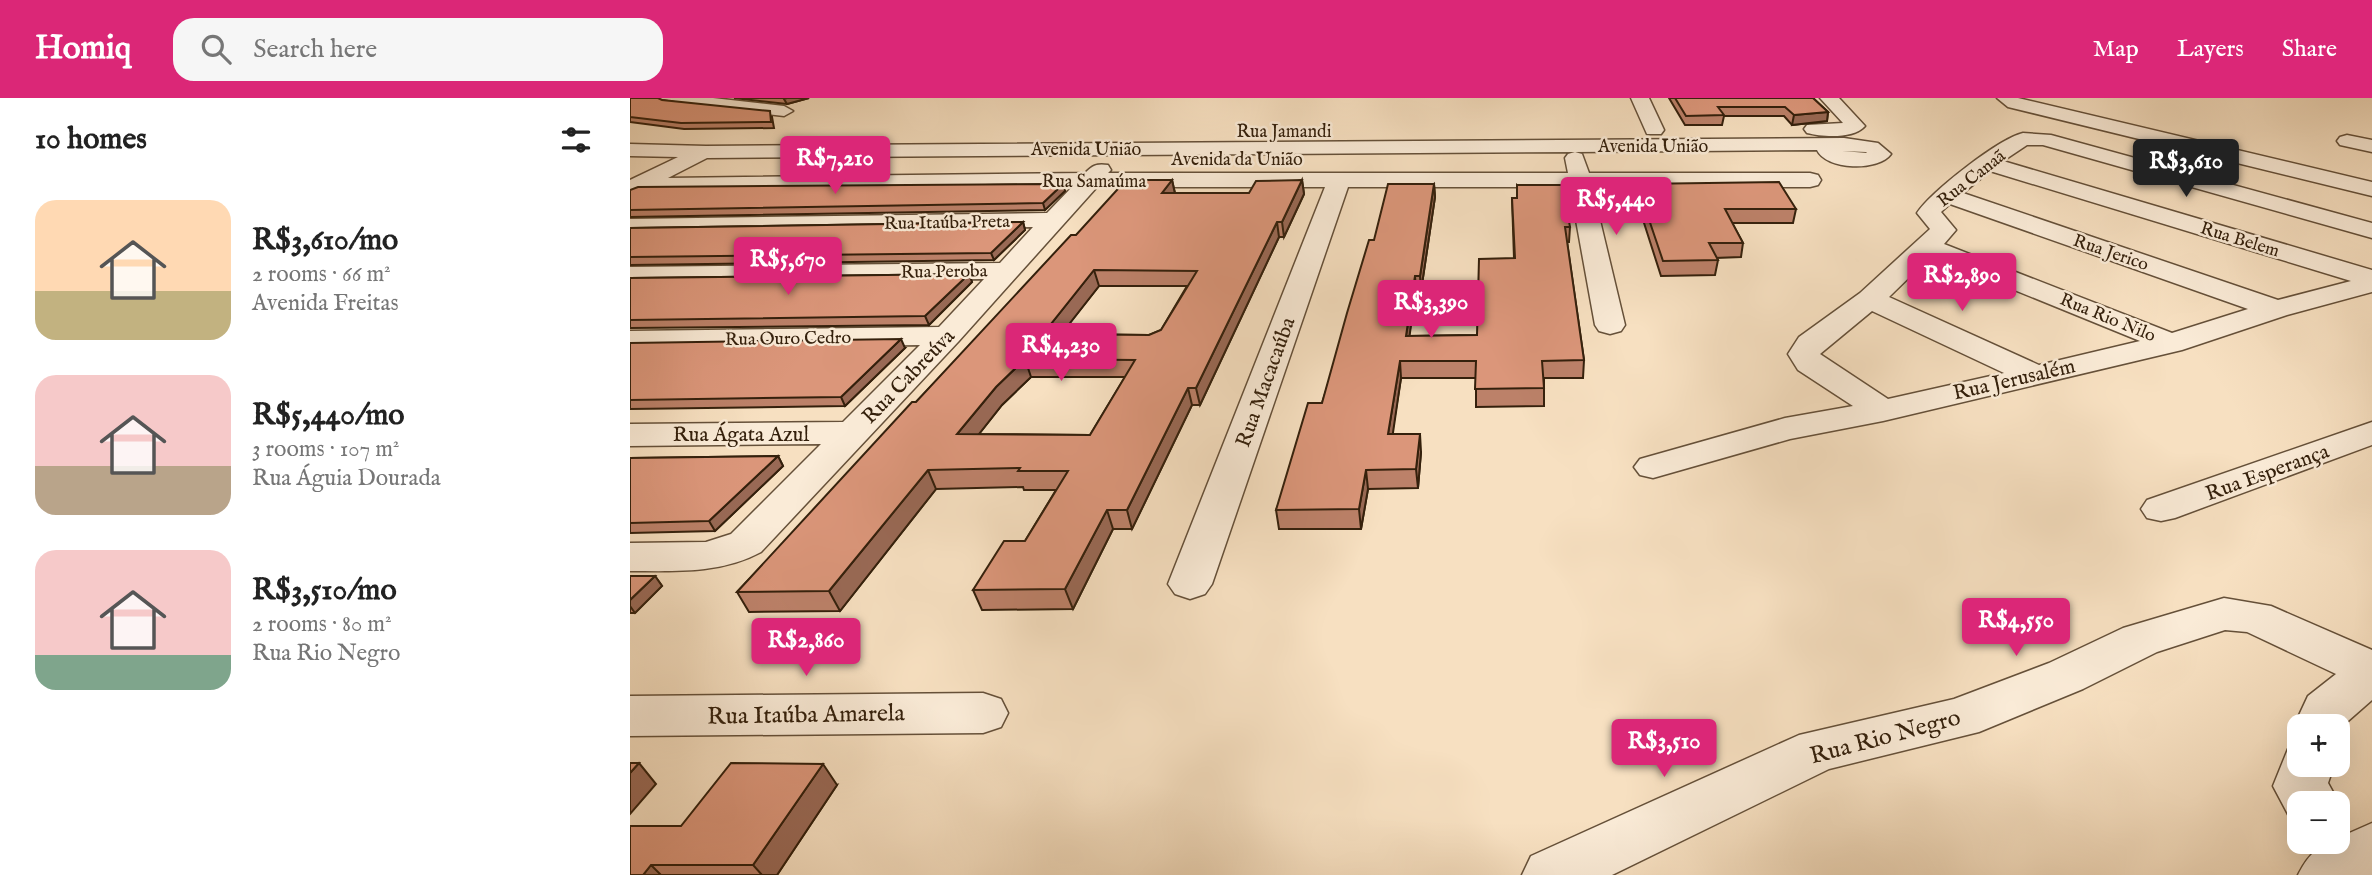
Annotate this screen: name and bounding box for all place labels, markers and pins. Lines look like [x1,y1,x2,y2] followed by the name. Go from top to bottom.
[770,136,900,196] pin: R$7,210
[2121,140,2251,199] pin: R$3,610
[1551,178,1681,237] pin: R$5,440
[723,238,853,297] pin: R$5,670
[1897,254,2027,313] pin: R$2,890
[1366,280,1496,340] pin: R$3,390
[996,324,1126,383] pin: R$4,230
[1951,598,2081,658] pin: R$4,550
[741,618,871,678] pin: R$2,860
[1599,720,1729,779] pin: R$3,510

